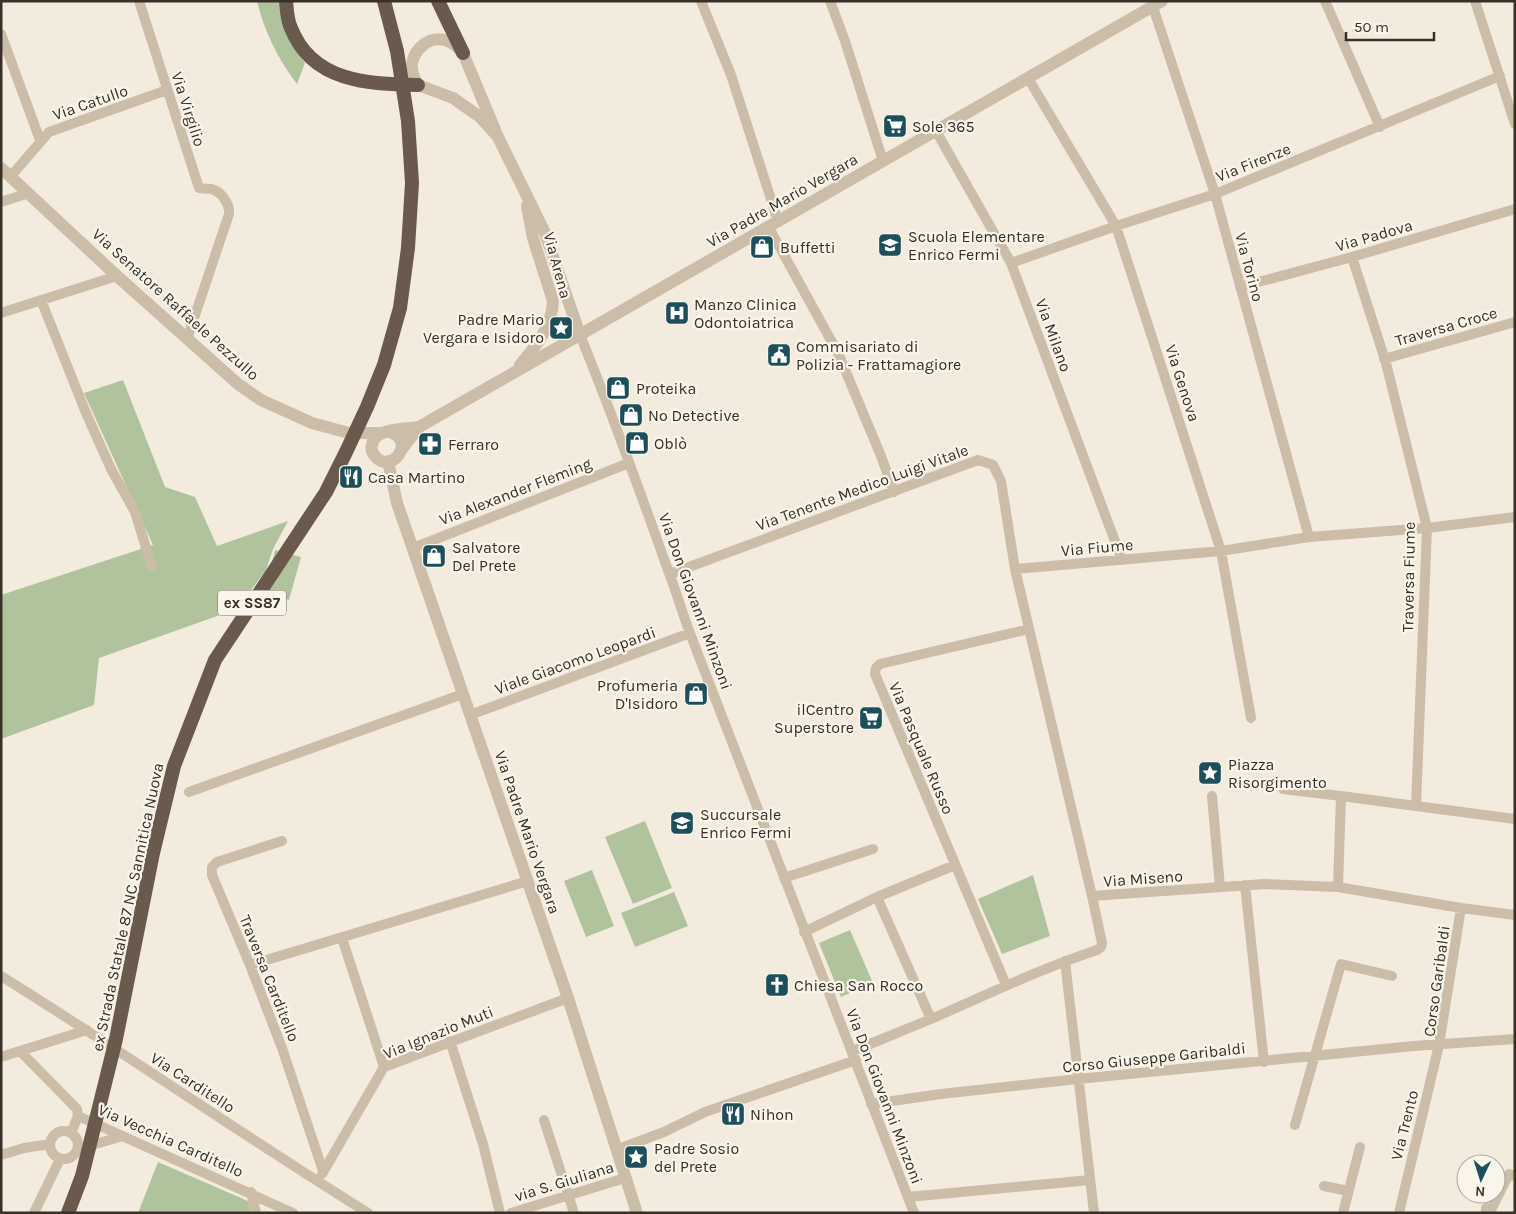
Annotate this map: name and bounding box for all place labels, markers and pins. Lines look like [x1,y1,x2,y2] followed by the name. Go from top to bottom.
[882,113,908,139] supermarket icon: Sole 365
[912,117,975,136] place label: Sole 365
[908,227,1045,264] place label: Scuola Elementare Enrico Fermi
[877,232,903,258] school or university icon: Scuola Elementare Enrico Fermi
[749,234,775,260] shop icon: Buffetti
[780,238,836,257] place label: Buffetti
[694,295,797,332] place label: Manzo Clinica Odontoiatrica
[664,300,690,326] hospital icon: Manzo Clinica Odontoiatrica
[423,310,544,347] place label: Padre Mario Vergara e Isidoro
[548,315,574,341] place icon: Padre Mario Vergara e Isidoro
[796,337,961,374] place label: Commisariato di Polizia - Frattamagiore
[766,342,792,368] public building icon: Commisariato di Polizia - Frattamagiore
[605,375,631,401] shop icon: Proteika
[636,379,696,398] place label: Proteika
[618,402,644,428] shop icon: No Detective
[648,406,740,425] place label: No Detective
[624,430,650,456] shop icon: Oblò
[417,431,443,457] pharmacy icon: Ferraro
[654,434,687,453] place label: Oblò
[448,435,499,454] place label: Ferraro
[338,464,364,490] restaurant icon: Casa Martino
[368,468,465,487] place label: Casa Martino
[452,538,521,575] place label: Salvatore Del Prete
[421,543,447,569] shop icon: Salvatore Del Prete
[597,676,678,713] place label: Profumeria D'Isidoro
[683,681,709,707] shop icon: Profumeria D'Isidoro
[774,700,854,737] place label: ilCentro Superstore
[858,705,884,731] supermarket icon: ilCentro Superstore
[1228,755,1327,792] place label: Piazza Risorgimento
[1197,760,1223,786] place icon: Piazza Risorgimento
[700,805,792,842] place label: Succursale Enrico Fermi
[669,810,695,836] school or university icon: Succursale Enrico Fermi
[764,972,790,998] church icon: Chiesa San Rocco
[794,976,923,995] place label: Chiesa San Rocco
[720,1101,746,1127] restaurant icon: Nihon
[750,1105,794,1124] place label: Nihon
[654,1139,739,1176] place label: Padre Sosio del Prete
[623,1144,649,1170] place icon: Padre Sosio del Prete

